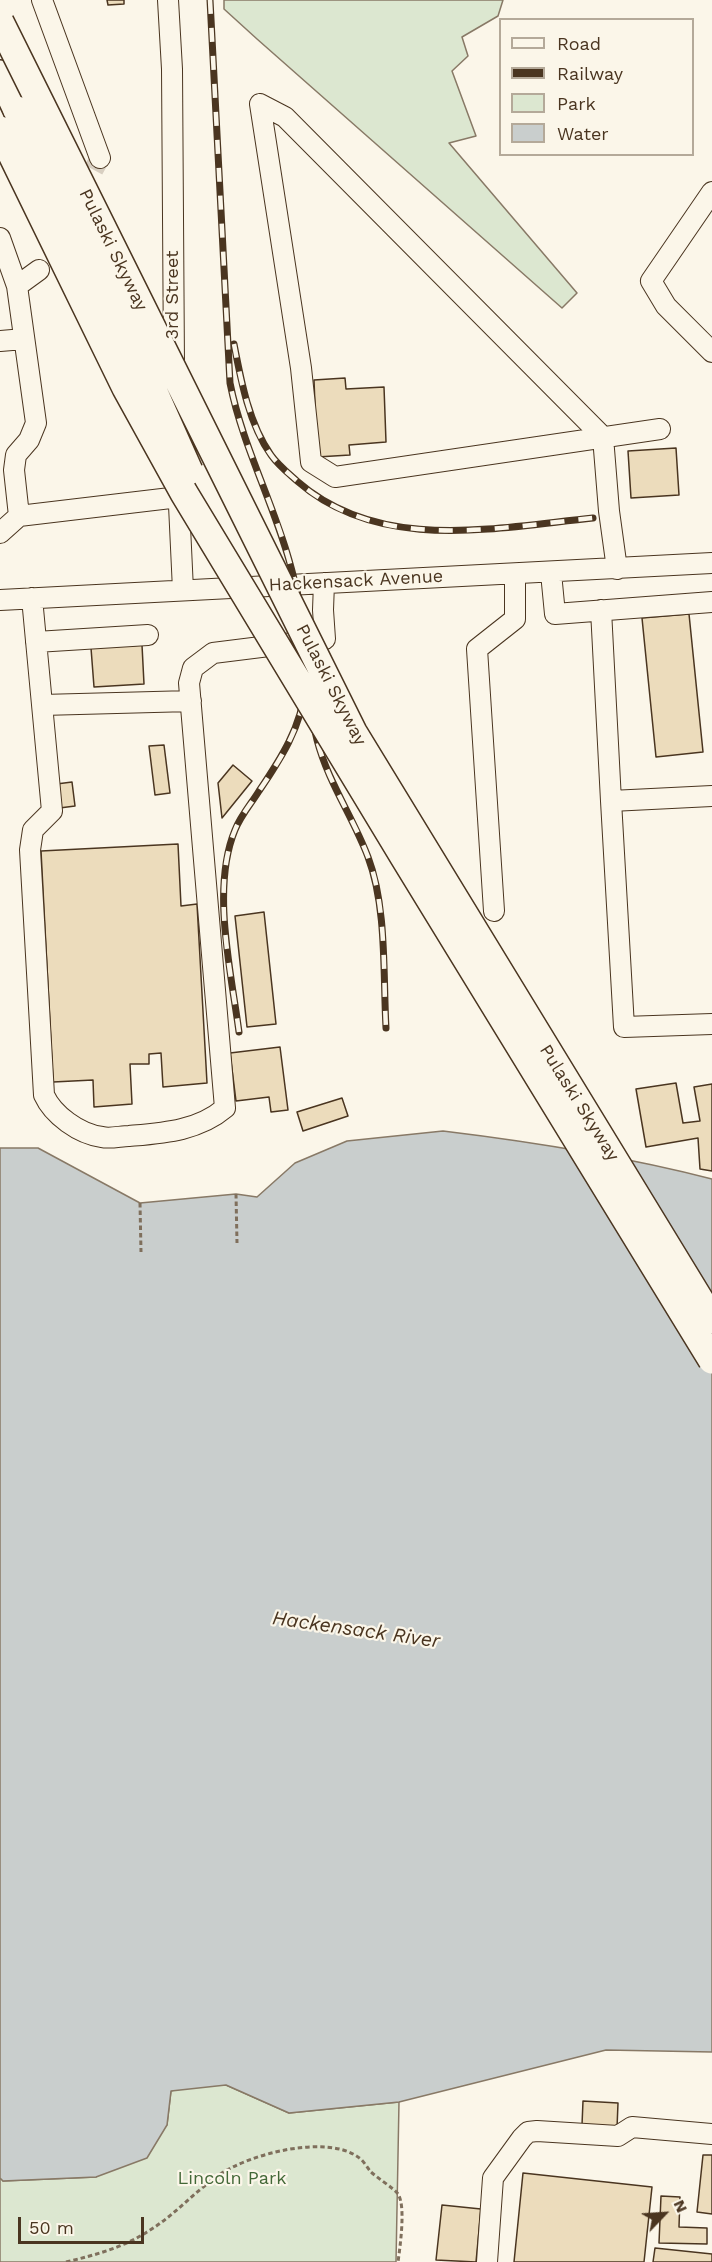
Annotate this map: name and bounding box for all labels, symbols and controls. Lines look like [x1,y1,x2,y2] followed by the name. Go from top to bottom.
[499,18,694,156] legend
[557,33,601,54] text: Road
[557,63,623,84] text: Railway
[557,93,596,114] text: Park
[557,123,609,144] text: Water
[74,185,152,315] street label: Pulaski Skyway
[162,250,184,340] street label: 3rd Street
[268,566,444,596] street label: Hackensack Avenue
[291,621,371,749] street label: Pulaski Skyway
[535,1041,623,1165] street label: Pulaski Skyway
[271,1606,441,1654] water label: Hackensack River
[177,2168,287,2190] park label: Lincoln Park
[634,2184,694,2244] north arrow
[670,2197,692,2216] text: N
[21,2205,147,2243] scale bar
[29,2217,74,2238] text: 50 m

